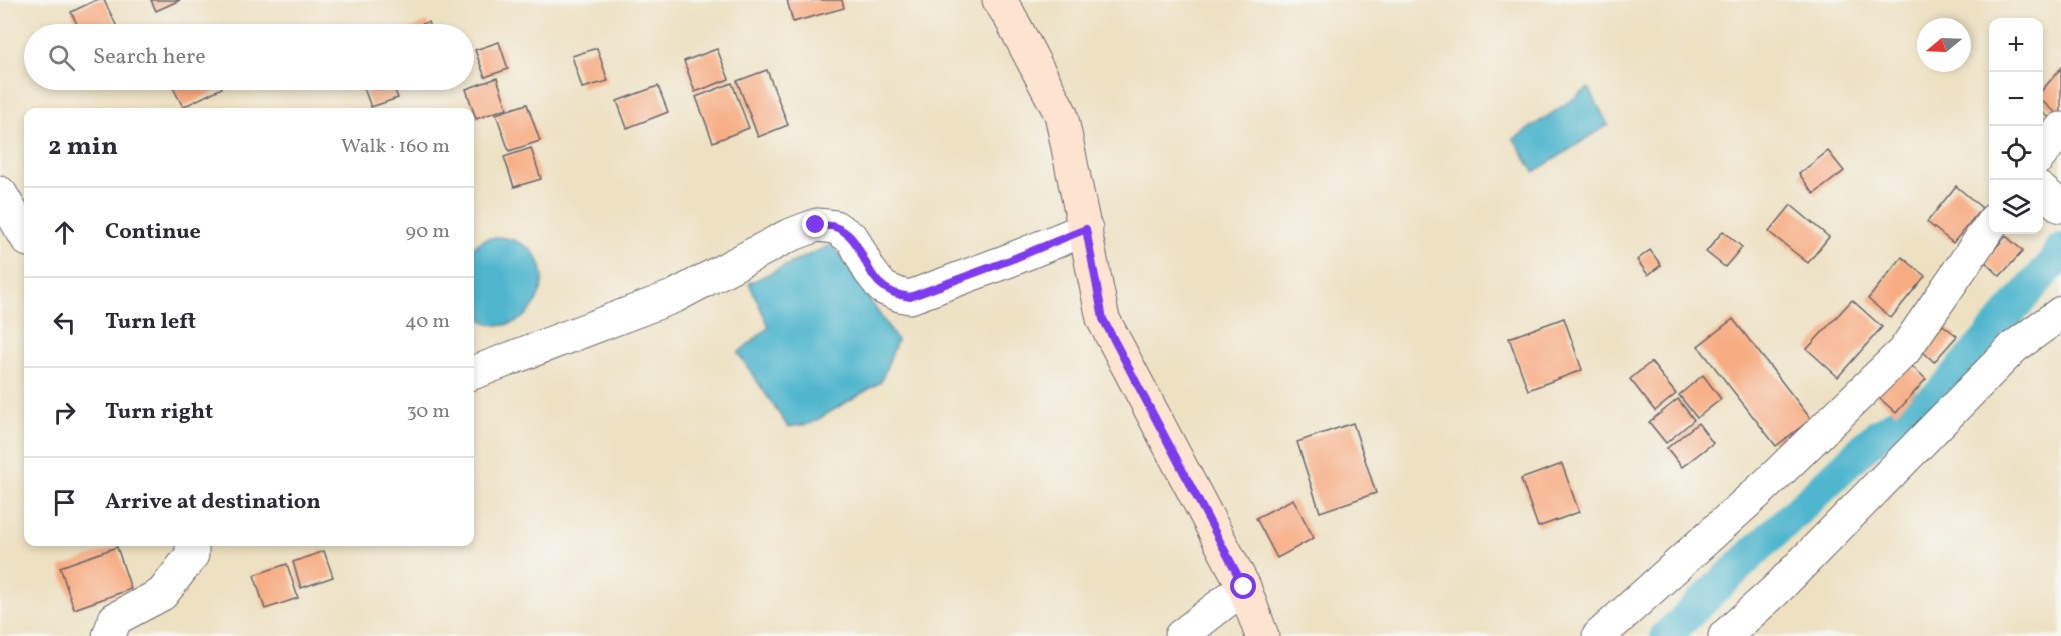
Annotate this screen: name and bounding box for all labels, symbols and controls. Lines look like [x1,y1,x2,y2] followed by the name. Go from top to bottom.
[1917,18,1971,72] north arrow
[1989,18,2043,234] map controls
[1989,18,2043,72] button: +
[24,24,474,90] search box
[45,41,78,74] icon: search
[93,42,206,73] text: Search here
[1989,72,2043,126] button: −
[1989,126,2043,180] button: locate
[48,129,118,165] text: 2 min
[341,133,450,161] text: Walk · 160 m
[1989,180,2043,234] button: layers
[802,211,828,237] route end
[48,216,81,249] icon: ahead
[105,217,201,248] text: Continue
[406,218,450,246] text: 90 m
[48,306,81,339] icon: left
[105,307,196,338] text: Turn left
[405,308,450,336] text: 40 m
[48,396,81,429] icon: right
[105,397,213,428] text: Turn right
[406,398,450,426] text: 30 m
[48,486,81,519] icon: arrive
[105,487,321,518] text: Arrive at destination
[1230,573,1256,599] route start

